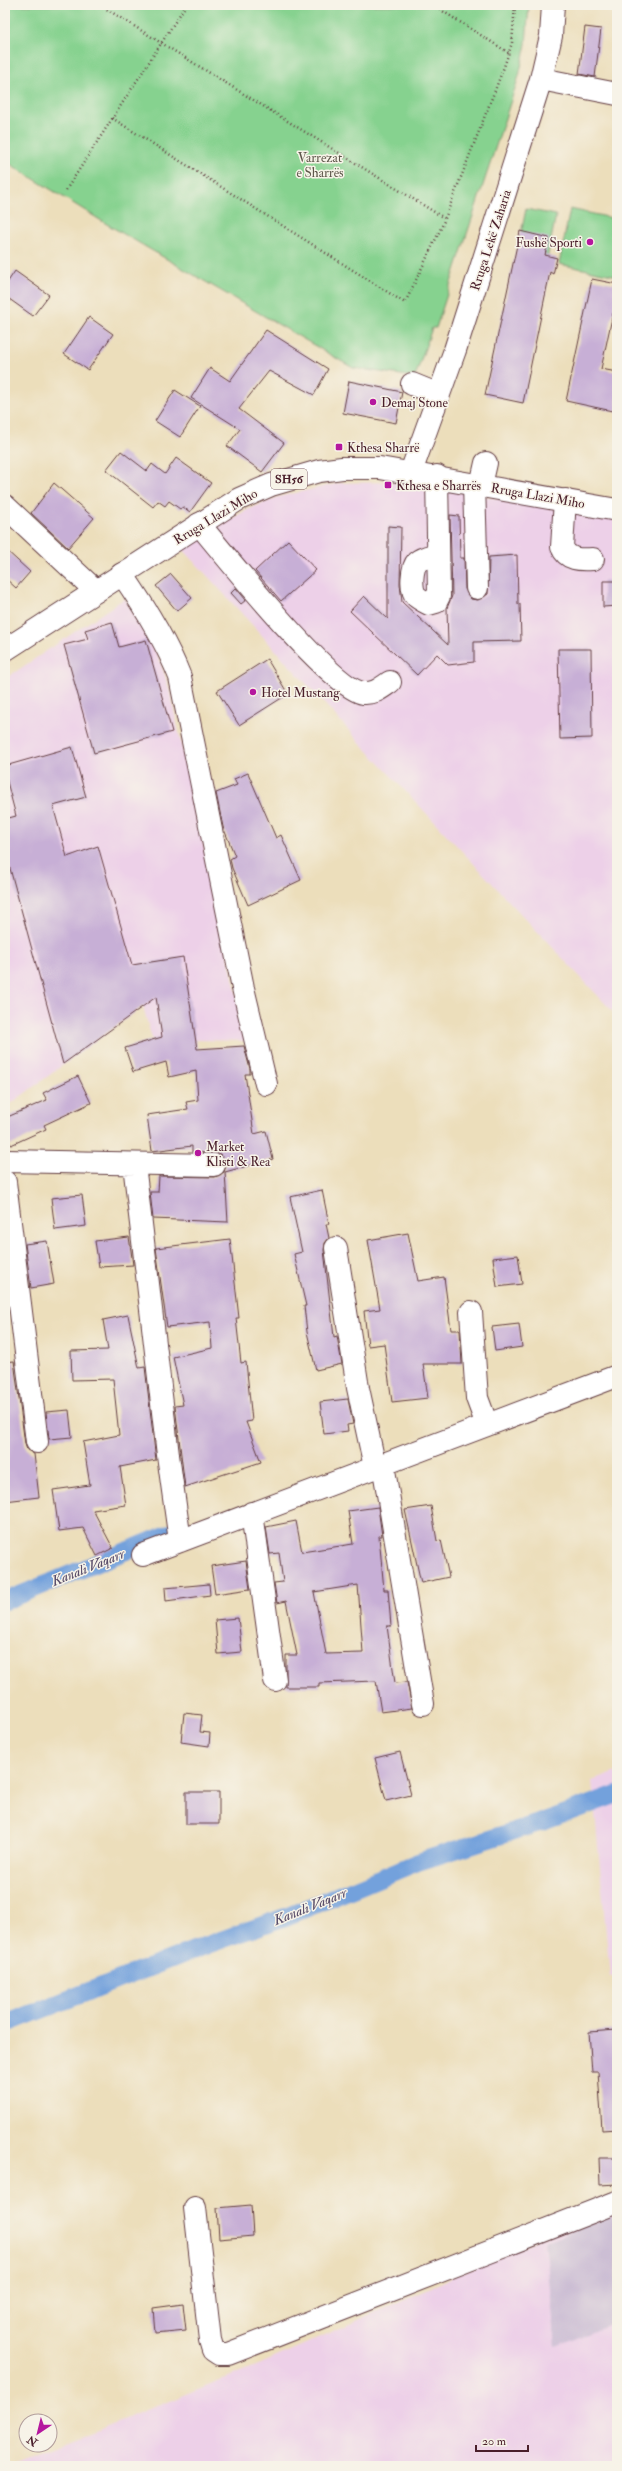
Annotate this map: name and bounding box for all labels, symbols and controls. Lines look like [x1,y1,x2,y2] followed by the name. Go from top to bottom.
[296,150,344,181] park label: Varrezat e Sharrës
[467,187,515,293] street label: Rruga Lekë Zaharia
[515,235,583,252] place label: Fushë Sporti
[585,237,595,247] marker: Fushë Sporti
[381,395,449,411] place label: Demaj Stone
[368,397,378,407] marker: Demaj Stone
[347,440,420,456] place label: Kthesa Sharrë
[334,442,344,452] marker: Kthesa Sharrë
[271,469,307,489] road number: SH56
[396,478,482,494] place label: Kthesa e Sharrës
[383,480,393,490] marker: Kthesa e Sharrës
[490,480,586,512] street label: Rruga Llazi Miho
[171,486,260,548] street label: Rruga Llazi Miho
[261,685,340,701] place label: Hotel Mustang
[248,687,258,697] marker: Hotel Mustang
[206,1139,271,1170] place label: Market Klisti & Rea
[193,1148,203,1158] marker: Market Klisti & Rea
[48,1545,128,1590] water label: Kanali Vaqarr
[270,1884,350,1929] water label: Kanali Vaqarr
[18,2413,58,2453] north arrow
[476,2427,528,2453] scale bar
[24,2432,41,2450] text: N
[482,2434,507,2449] text: 20 m

